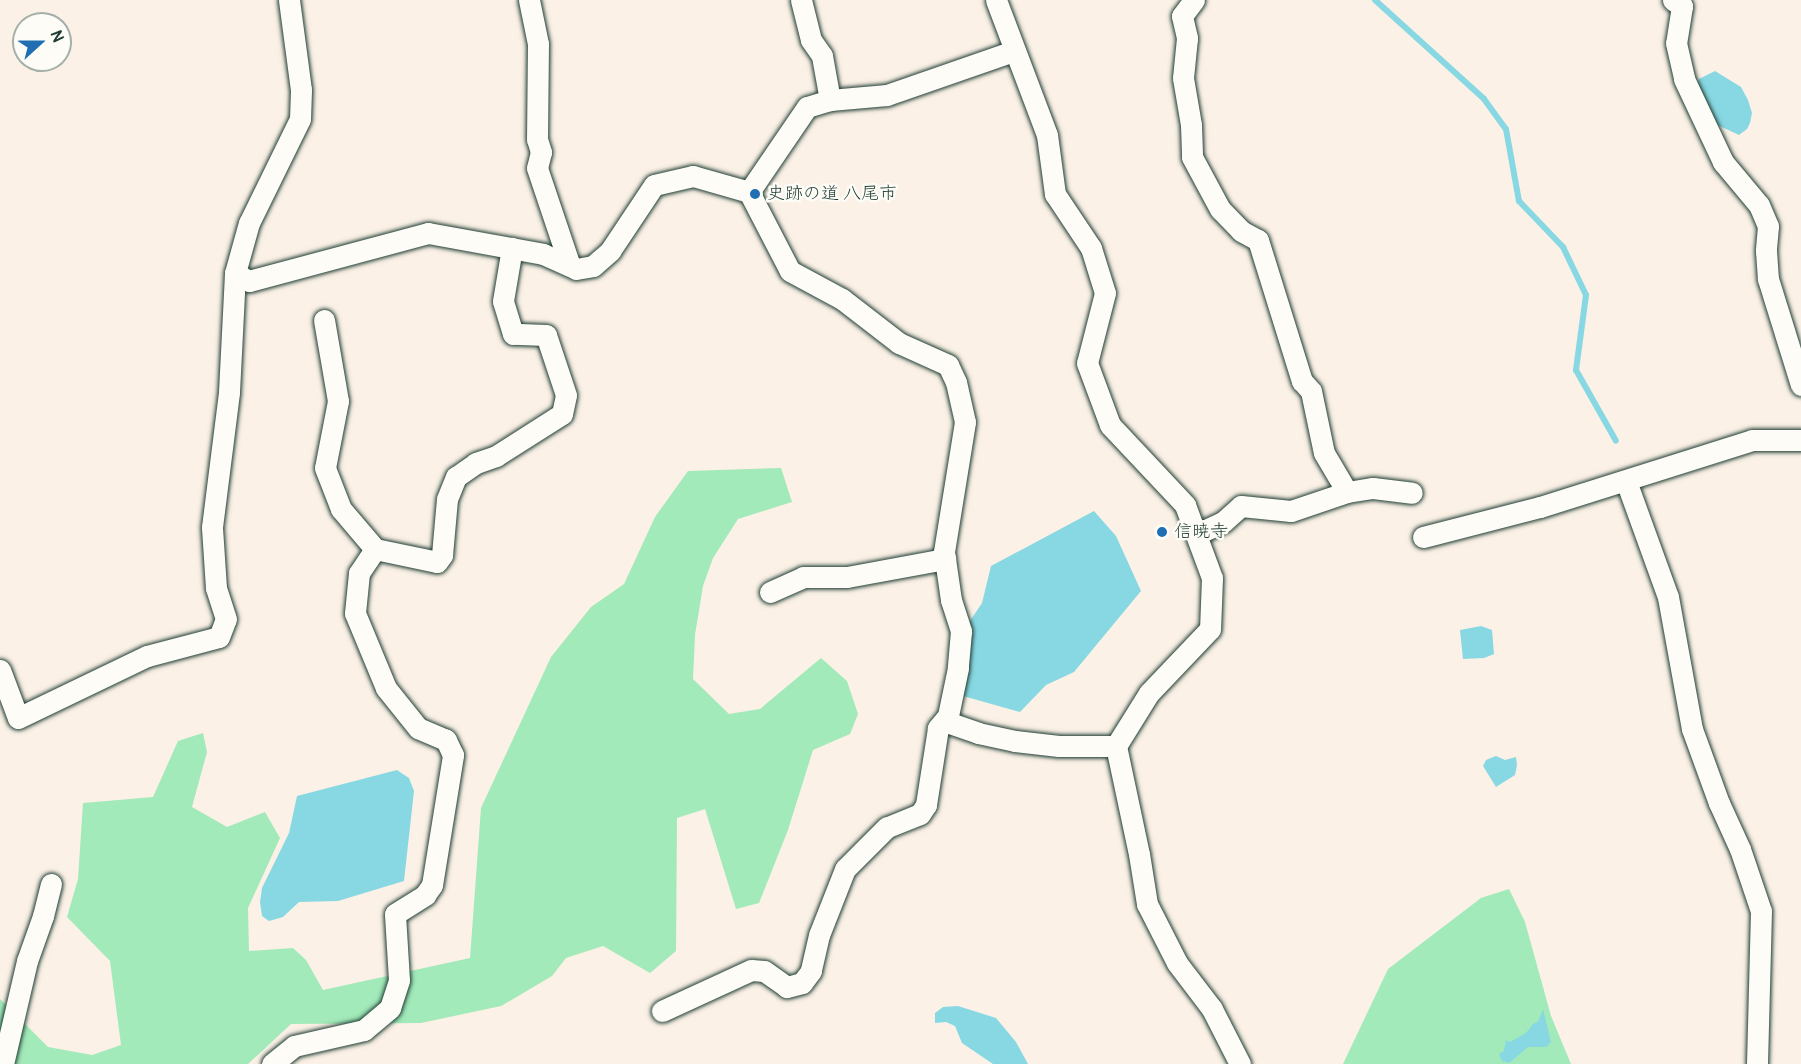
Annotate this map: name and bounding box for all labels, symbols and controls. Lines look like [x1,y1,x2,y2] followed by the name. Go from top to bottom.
[12,12,72,72] north arrow
[46,28,68,45] text: N
[767,183,897,205] place label: 史跡の道 八尾市
[748,187,762,201] marker: 史跡の道 八尾市
[1174,521,1228,543] place label: 信暁寺
[1155,525,1169,539] marker: 信暁寺

